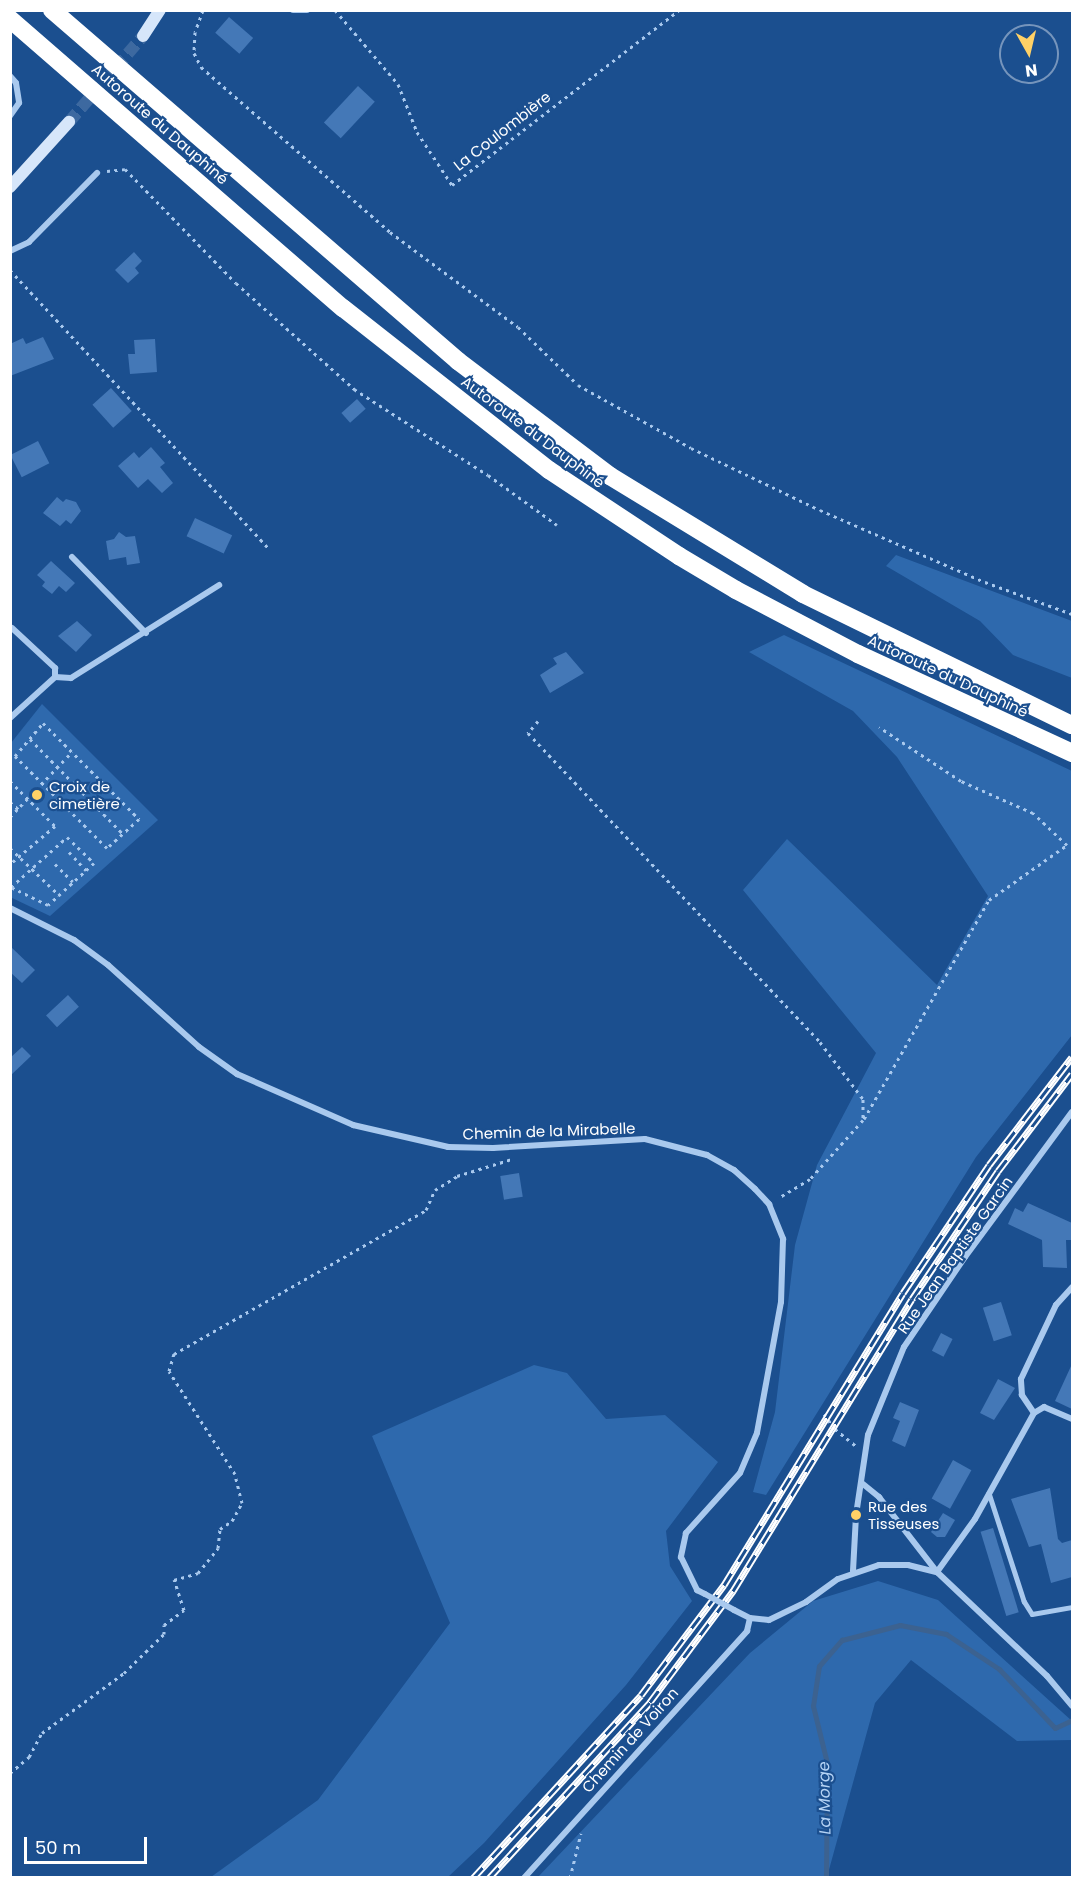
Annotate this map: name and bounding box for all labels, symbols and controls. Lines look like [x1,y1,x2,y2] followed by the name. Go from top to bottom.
[999,24,1059,84] north arrow
[1024,58,1039,83] text: N
[88,60,232,188] street label: Autoroute du Dauphiné
[450,88,554,174] street label: La Coulombière
[458,372,608,492] street label: Autoroute du Dauphiné
[865,631,1031,721] street label: Autoroute du Dauphiné
[49,777,120,812] place label: Croix de cimetière
[30,788,44,802] marker: Croix de cimetière
[462,1119,636,1143] street label: Chemin de la Mirabelle
[894,1173,1016,1337] street label: Rue Jean Baptiste Garcin
[868,1497,939,1532] place label: Rue des Tisseuses
[849,1508,863,1522] marker: Rue des Tisseuses
[578,1684,682,1796] street label: Chemin de Voiron
[815,1761,835,1835] water label: La Morge
[27,1825,150,1863] scale bar
[35,1835,81,1860] text: 50 m

